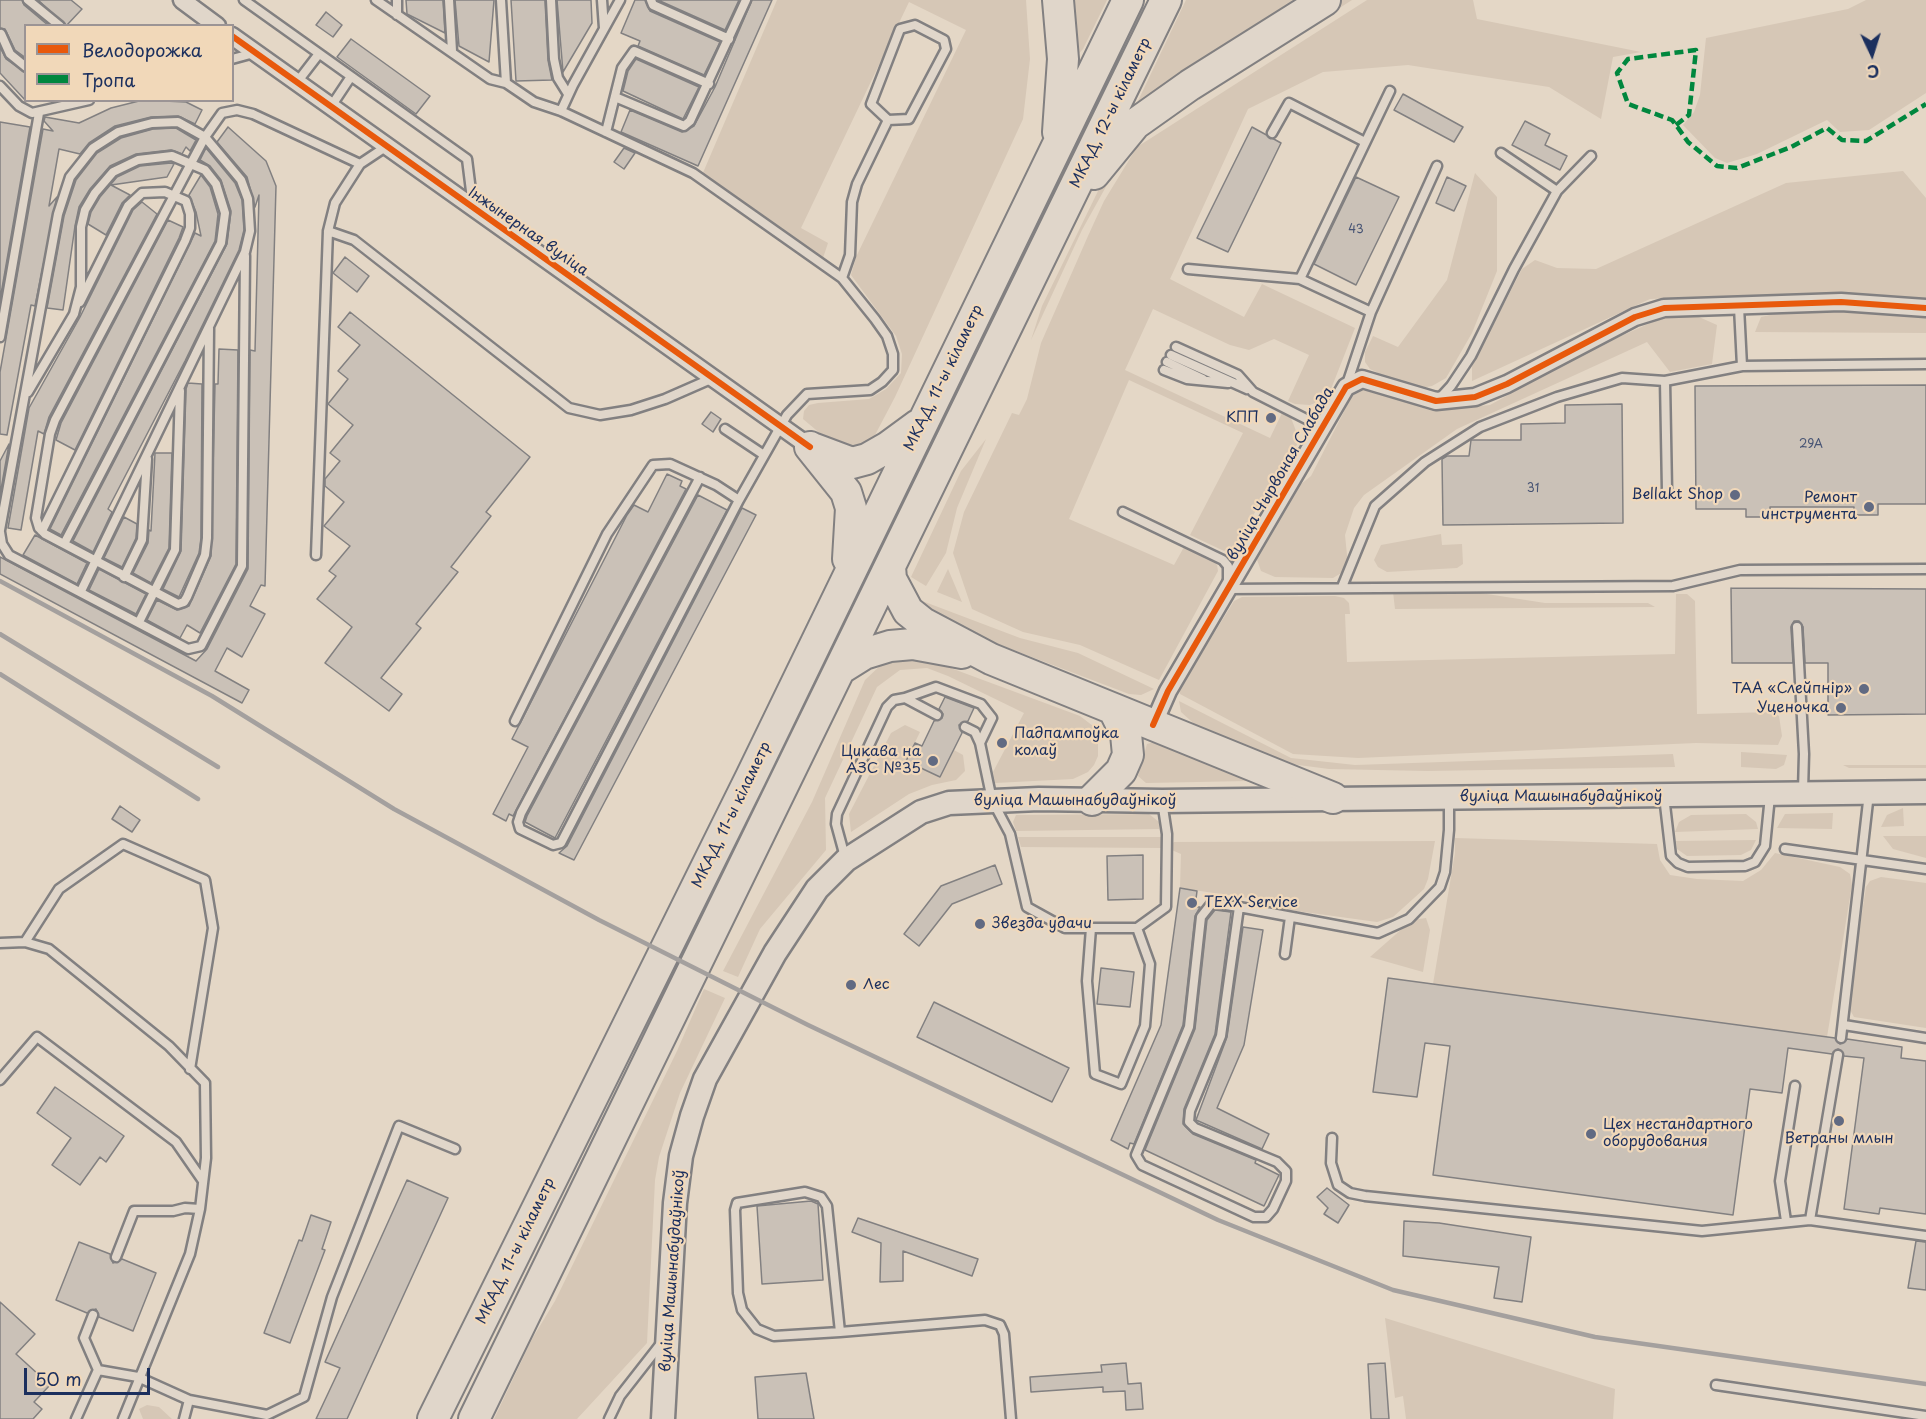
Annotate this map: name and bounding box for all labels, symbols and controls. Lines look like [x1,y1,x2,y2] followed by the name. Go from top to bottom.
[24,24,234,102] legend
[1842,24,1902,84] north arrow
[1067,35,1155,191] street label: МКАД, 12-ы кіламетр
[82,36,202,63] text: Велодорожка
[1866,60,1880,84] text: С
[82,66,135,93] text: Тропа
[464,184,592,280] street label: Інжынерная вуліца
[1348,223,1364,237] house number: 43
[901,302,987,454] street label: МКАД, 11-ы кіламетр
[1224,384,1338,564] street label: вуліца Чырвоная Слабада
[1226,409,1259,427] place label: КПП
[1264,411,1278,425] marker: КПП
[1799,438,1823,452] house number: 29А
[1527,482,1539,496] house number: 31
[1631,486,1723,504] place label: Bellakt Shop
[1728,488,1742,502] marker: Bellakt Shop
[1761,489,1857,524] place label: Ремонт инструмента
[1862,500,1876,514] marker: Ремонт инструмента
[1732,680,1852,698] place label: ТАА «Слейпнір»
[1857,682,1871,696] marker: ТАА «Слейпнір»
[1757,699,1829,717] place label: Уценочка
[1834,701,1848,715] marker: Уценочка
[1014,725,1119,760] place label: Падпампоўка колаў
[995,736,1009,750] marker: Падпампоўка колаў
[689,739,775,891] street label: МКАД, 11-ы кіламетр
[841,743,921,778] place label: Цикава на АЗС №35
[926,754,940,768] marker: Цикава на АЗС №35
[1460,788,1662,806] street label: вуліца Машынабудаўнікоў
[974,792,1176,810] street label: вуліца Машынабудаўнікоў
[1204,894,1298,912] place label: TEXX Service
[1185,896,1199,910] marker: TEXX Service
[992,915,1092,933] place label: Звезда удачи
[973,917,987,931] marker: Звезда удачи
[863,976,890,994] place label: Лес
[844,978,858,992] marker: Лес
[1832,1114,1846,1128] marker: Ветраны млын
[1603,1116,1753,1151] place label: Цех нестандартного оборудования
[1584,1127,1598,1141] marker: Цех нестандартного оборудования
[1784,1130,1894,1148] place label: Ветраны млын
[657,1169,689,1373] street label: вуліца Машынабудаўнікоў
[473,1175,559,1327] street label: МКАД, 11-ы кіламетр
[27,1356,153,1394] scale bar
[35,1365,82,1392] text: 50 m

